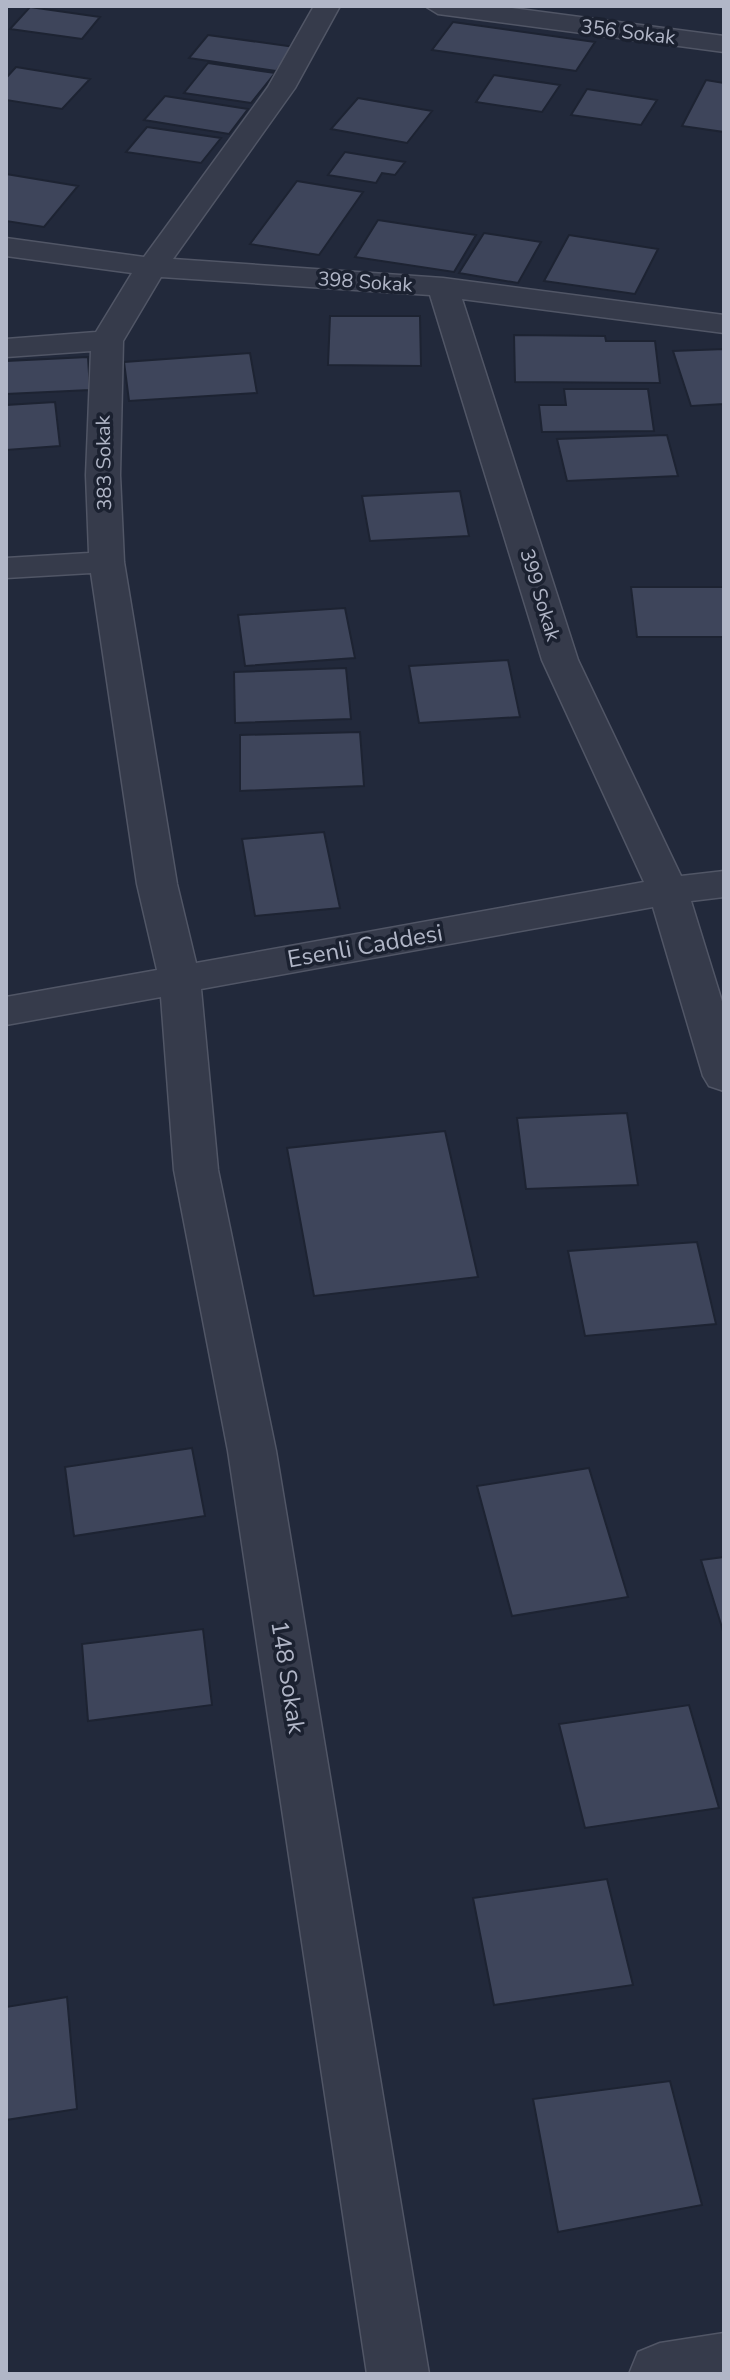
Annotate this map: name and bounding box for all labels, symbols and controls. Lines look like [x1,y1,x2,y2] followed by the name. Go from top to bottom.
[579,13,678,51] street label: 356 Sokak
[317,265,414,299] street label: 398 Sokak
[90,414,118,511] street label: 383 Sokak
[513,546,567,645] street label: 399 Sokak
[285,917,445,975] street label: Esenli Caddesi
[263,1618,313,1737] street label: 148 Sokak

